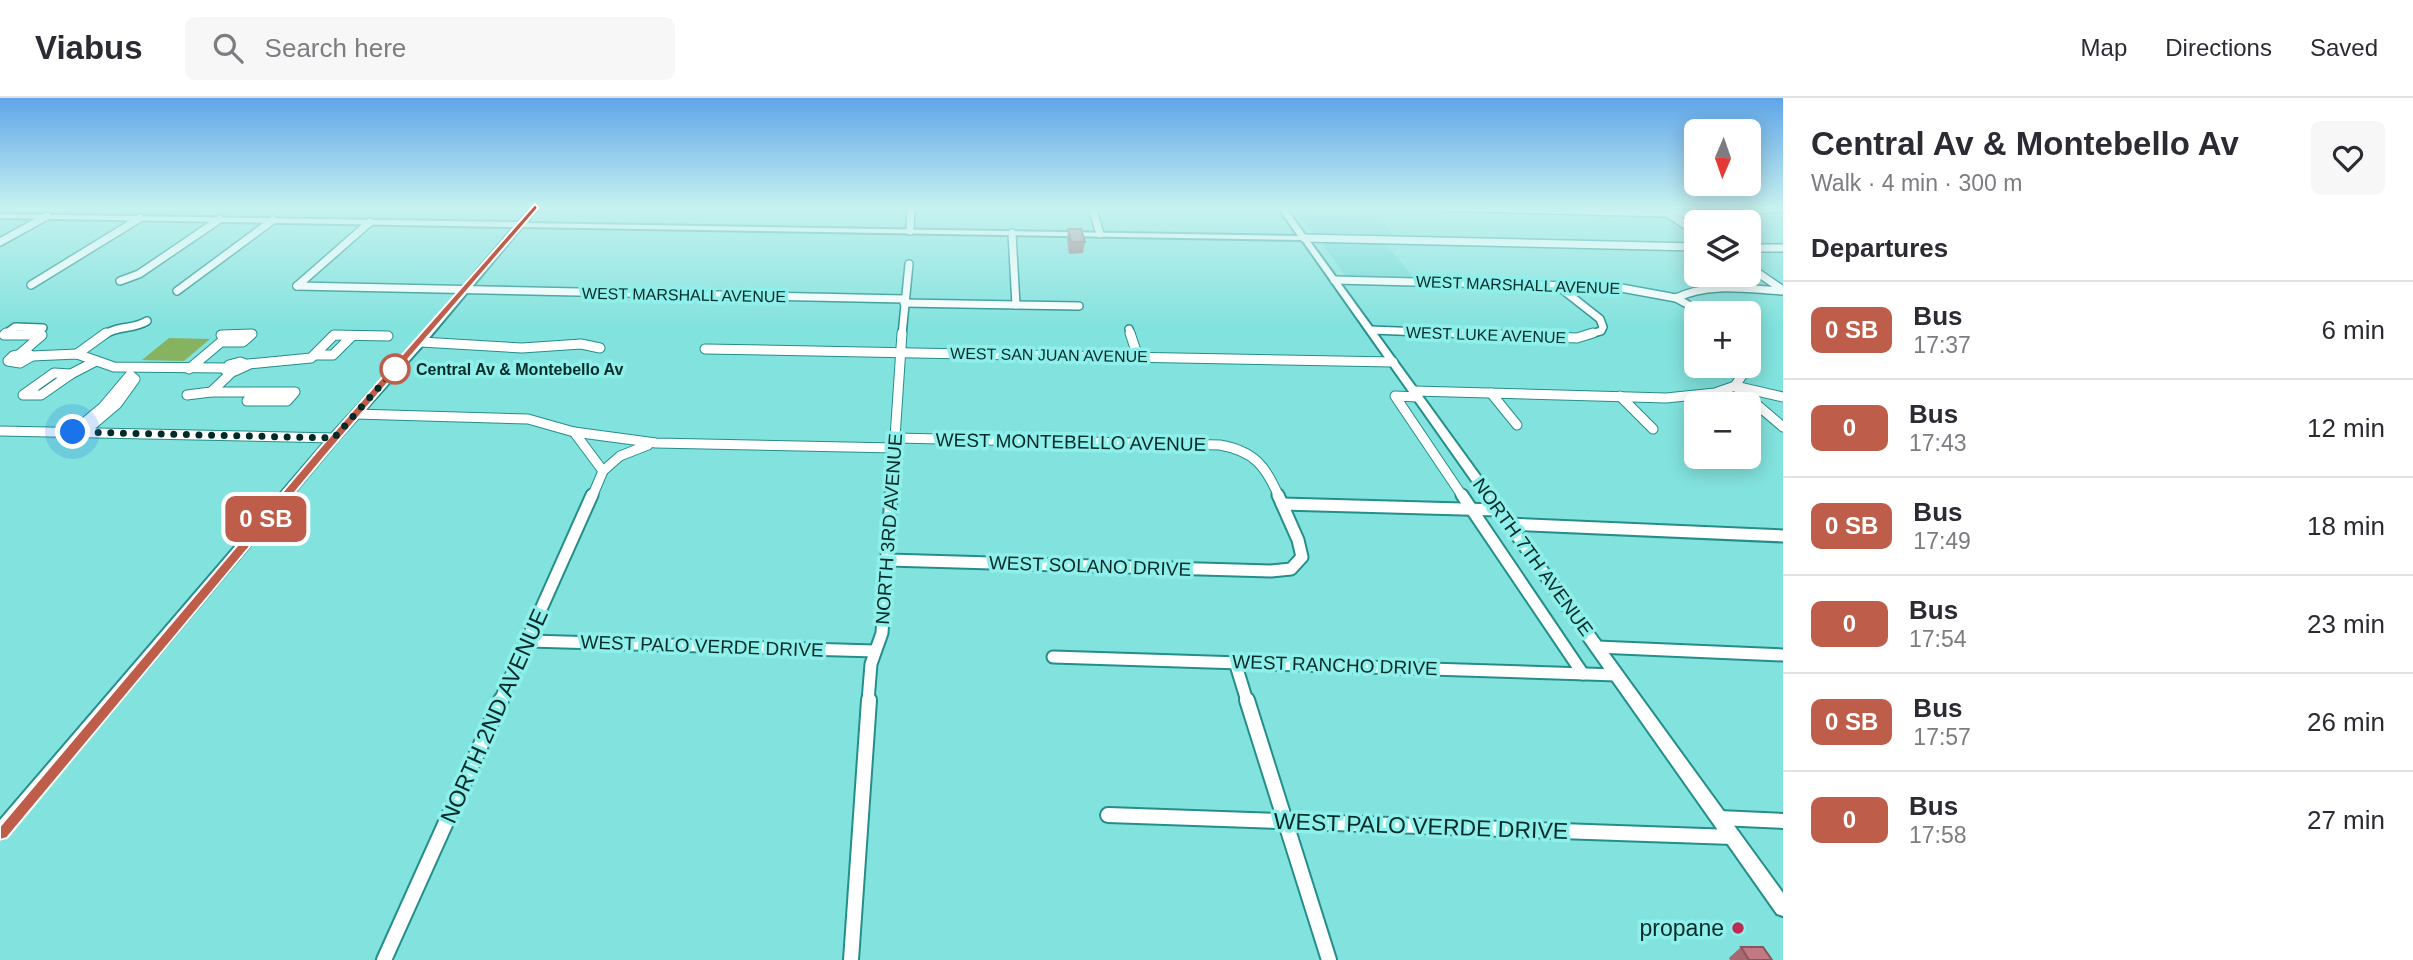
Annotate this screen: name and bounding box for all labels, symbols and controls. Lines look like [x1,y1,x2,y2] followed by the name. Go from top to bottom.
[185,17,675,80] search box
[35,29,143,66] text: Viabus
[209,29,247,67] icon: search
[265,33,406,63] text: Search here
[2081,34,2127,61] text: Map
[2165,34,2272,61] text: Directions
[2310,34,2378,61] text: Saved
[1684,119,1760,196] north arrow
[1684,119,1761,469] map controls
[2311,121,2385,195] button: heart
[1811,125,2239,162] text: Central Av & Montebello Av
[1811,170,2022,196] text: Walk · 4 min · 300 m
[1684,210,1761,287] button: layers
[1811,233,1948,263] text: Departures
[1416,273,1620,297] street label: WEST MARSHALL AVENUE
[582,285,786,305] street label: WEST MARSHALL AVENUE
[1684,301,1761,378] button: +
[1913,301,1962,331] text: Bus
[2321,315,2385,345] text: 6 min
[1825,316,1878,343] text: 0 SB
[1406,324,1566,346] street label: WEST LUKE AVENUE
[1913,332,1971,358] text: 17:37
[950,345,1148,365] street label: WEST SAN JUAN AVENUE
[380,354,410,384] marker: Central Av & Montebello Av
[416,361,624,378] place label: Central Av & Montebello Av
[1684,392,1761,469] button: −
[1909,399,1958,429] text: Bus
[2307,413,2385,443] text: 12 min
[55,414,90,449] your location
[1843,414,1856,441] text: 0
[936,429,1206,455] street label: WEST MONTEBELLO AVENUE
[1909,430,1967,456] text: 17:43
[872,433,906,625] street label: NORTH 3RD AVENUE
[1469,474,1597,640] street label: NORTH 7TH AVENUE
[217,496,315,542] line badge: 0 SB
[1913,497,1962,527] text: Bus
[239,505,293,532] text: 0 SB
[2307,511,2385,541] text: 18 min
[1825,512,1878,539] text: 0 SB
[1913,528,1971,554] text: 17:49
[989,552,1191,580] street label: WEST SOLANO DRIVE
[1909,595,1958,625] text: Bus
[435,605,553,827] street label: NORTH 2ND AVENUE
[2307,609,2385,639] text: 23 min
[1843,610,1856,637] text: 0
[1909,626,1967,652] text: 17:54
[580,631,824,661] street label: WEST PALO VERDE DRIVE
[1232,651,1438,679] street label: WEST RANCHO DRIVE
[1913,693,1962,723] text: Bus
[2307,707,2385,737] text: 26 min
[1825,708,1878,735] text: 0 SB
[1913,724,1971,750] text: 17:57
[1909,791,1958,821] text: Bus
[2307,805,2385,835] text: 27 min
[1843,806,1856,833] text: 0
[1273,808,1569,844] street label: WEST PALO VERDE DRIVE
[1909,822,1967,848] text: 17:58
[1640,915,1724,941] place label: propane
[1730,920,1746,936] marker: propane

